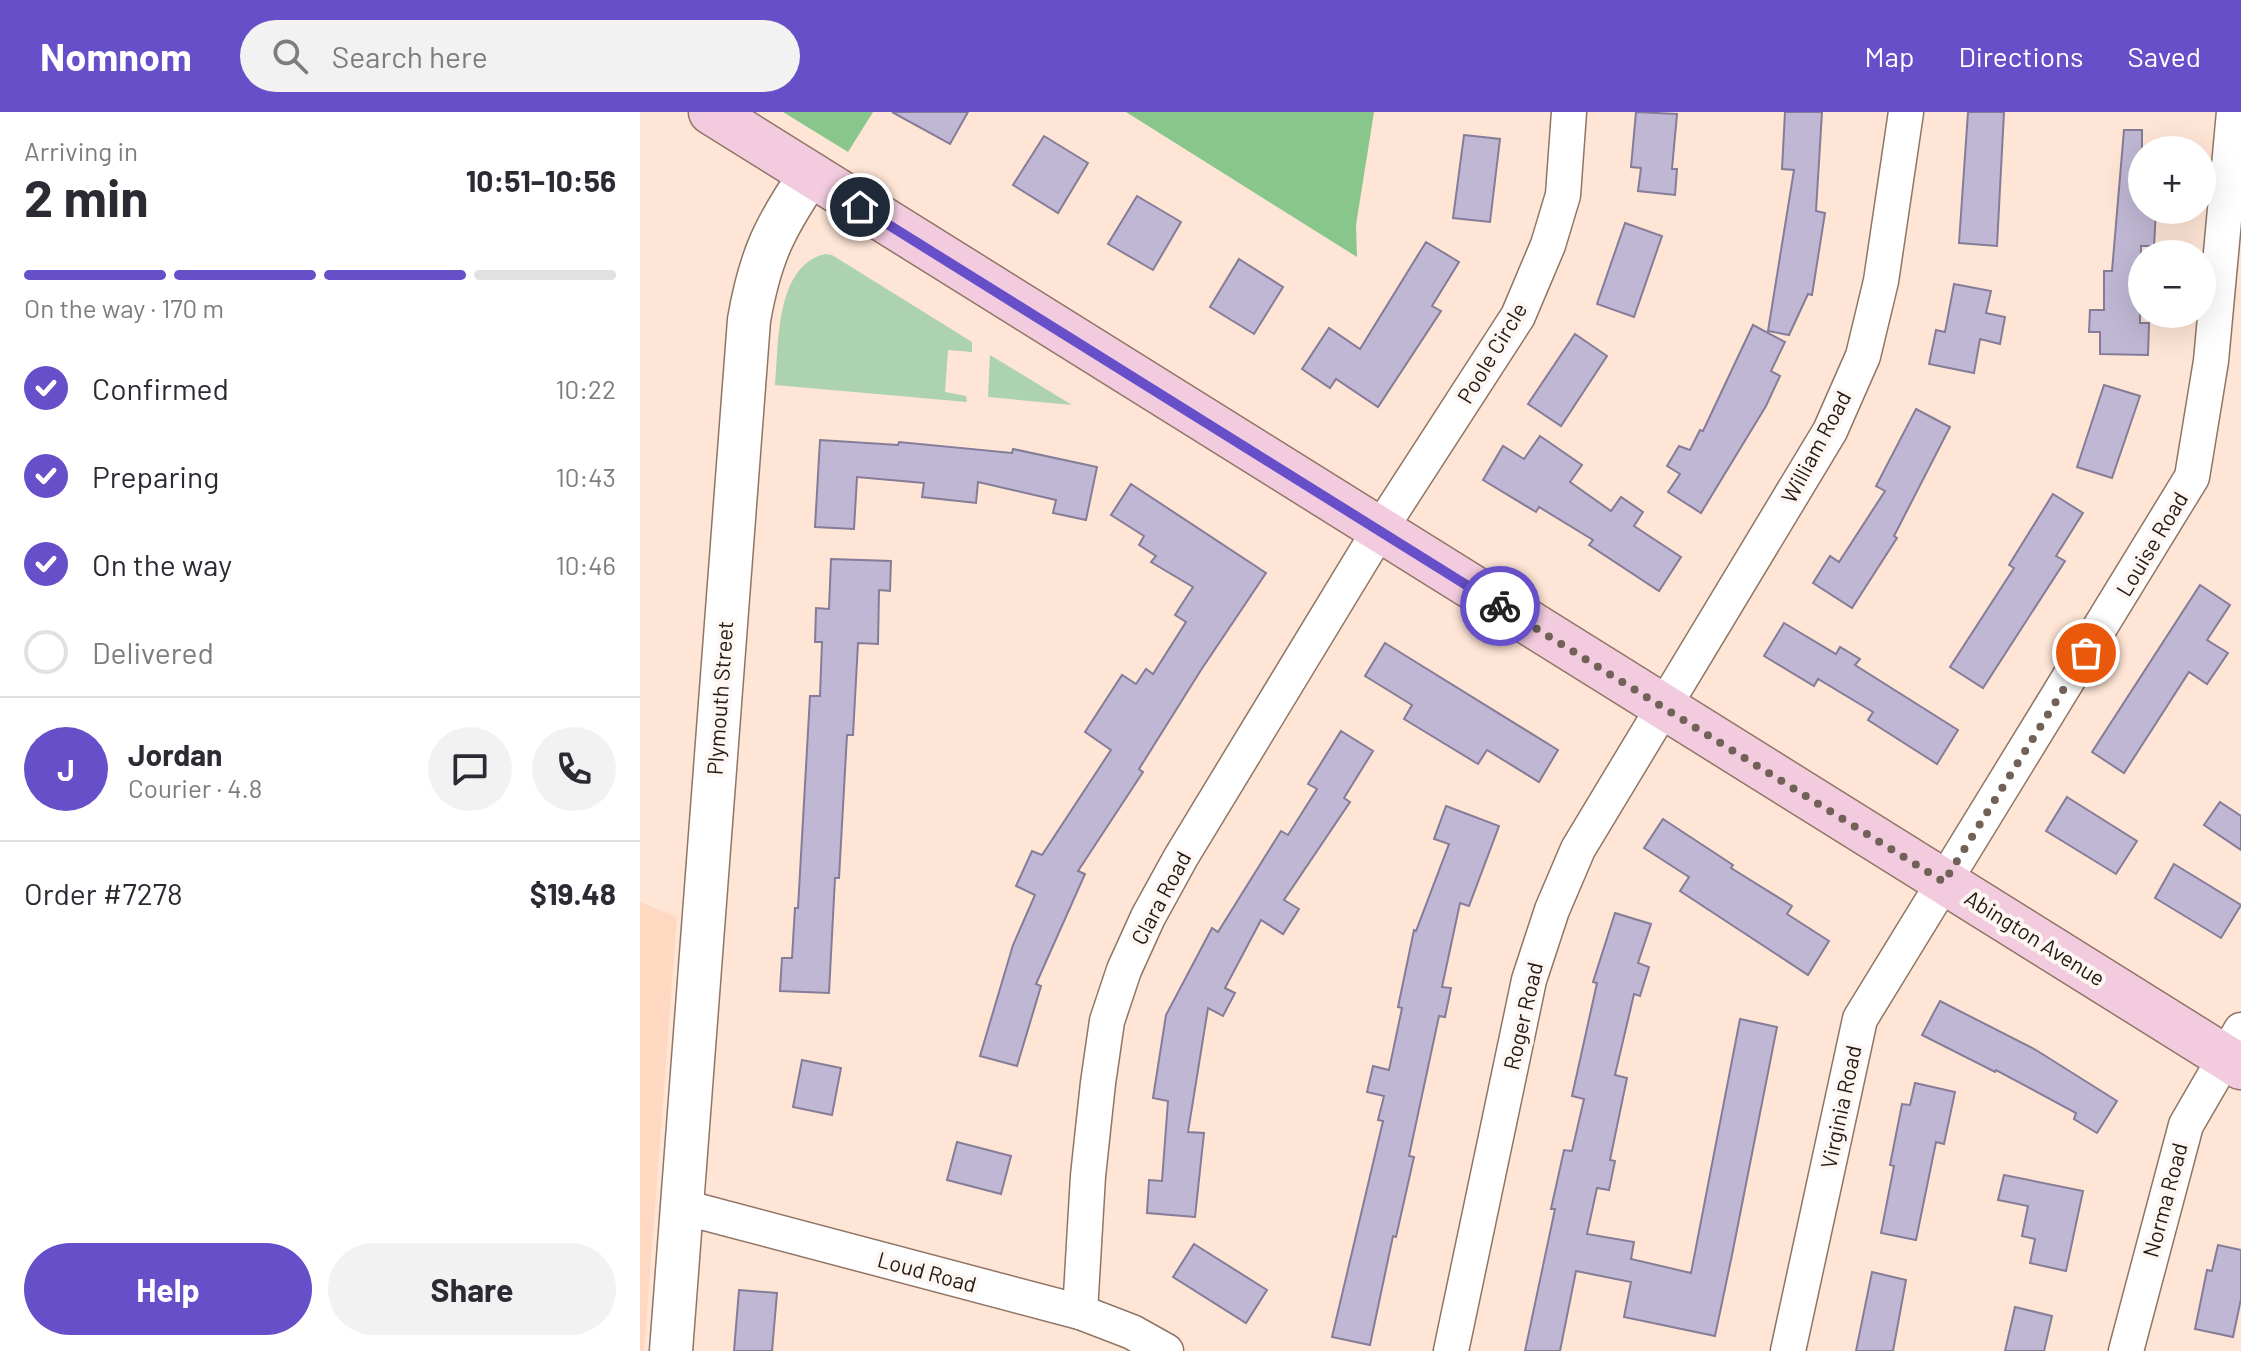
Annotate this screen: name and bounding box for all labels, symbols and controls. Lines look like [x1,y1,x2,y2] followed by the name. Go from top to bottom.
[240,20,800,92] search box
[40,33,192,79] text: Nomnom
[268,34,312,78] icon: search
[332,38,488,74] text: Search here
[1865,39,1914,73] text: Map
[1958,39,2084,73] text: Directions
[2128,39,2201,73] text: Saved
[24,135,138,166] text: Arriving in
[2128,136,2216,328] map controls
[2128,136,2216,224] button: +
[466,162,616,198] text: 10:51–10:56
[24,165,149,227] text: 2 min
[826,173,894,241] pin
[838,185,882,229] icon: home
[2128,240,2216,328] button: −
[24,292,224,323] text: On the way · 170 m
[1451,297,1531,408] street label: Poole Circle
[24,366,68,410] icon: check
[92,370,229,406] text: Confirmed
[556,373,616,404] text: 10:22
[1775,386,1856,507] street label: William Road
[24,454,68,498] icon: check
[92,458,219,494] text: Preparing
[556,461,616,492] text: 10:43
[2110,487,2192,600] street label: Louise Road
[24,542,68,586] icon: check
[92,546,232,582] text: On the way
[556,549,616,580] text: 10:46
[1460,566,1540,646] courier
[1478,584,1522,628] icon: bike
[2052,619,2120,687] pin
[701,620,737,776] street label: Plymouth Street
[2064,631,2108,675] icon: bag
[92,634,214,670] text: Delivered
[428,727,512,811] button: chat
[532,727,616,811] button: phone
[128,736,223,772] text: Jordan
[57,751,75,787] text: J
[128,772,262,803] text: Courier · 4.8
[1125,846,1196,949] street label: Clara Road
[24,875,183,911] text: Order #7278
[530,875,616,911] text: $19.48
[1961,884,2110,991] street label: Abington Avenue
[1497,959,1547,1072] street label: Roger Road
[1814,1043,1866,1171] street label: Virginia Road
[2136,1140,2192,1260] street label: Norma Road
[24,1243,312,1335] button: Help
[328,1243,616,1335] button: Share
[875,1245,980,1297] street label: Loud Road

